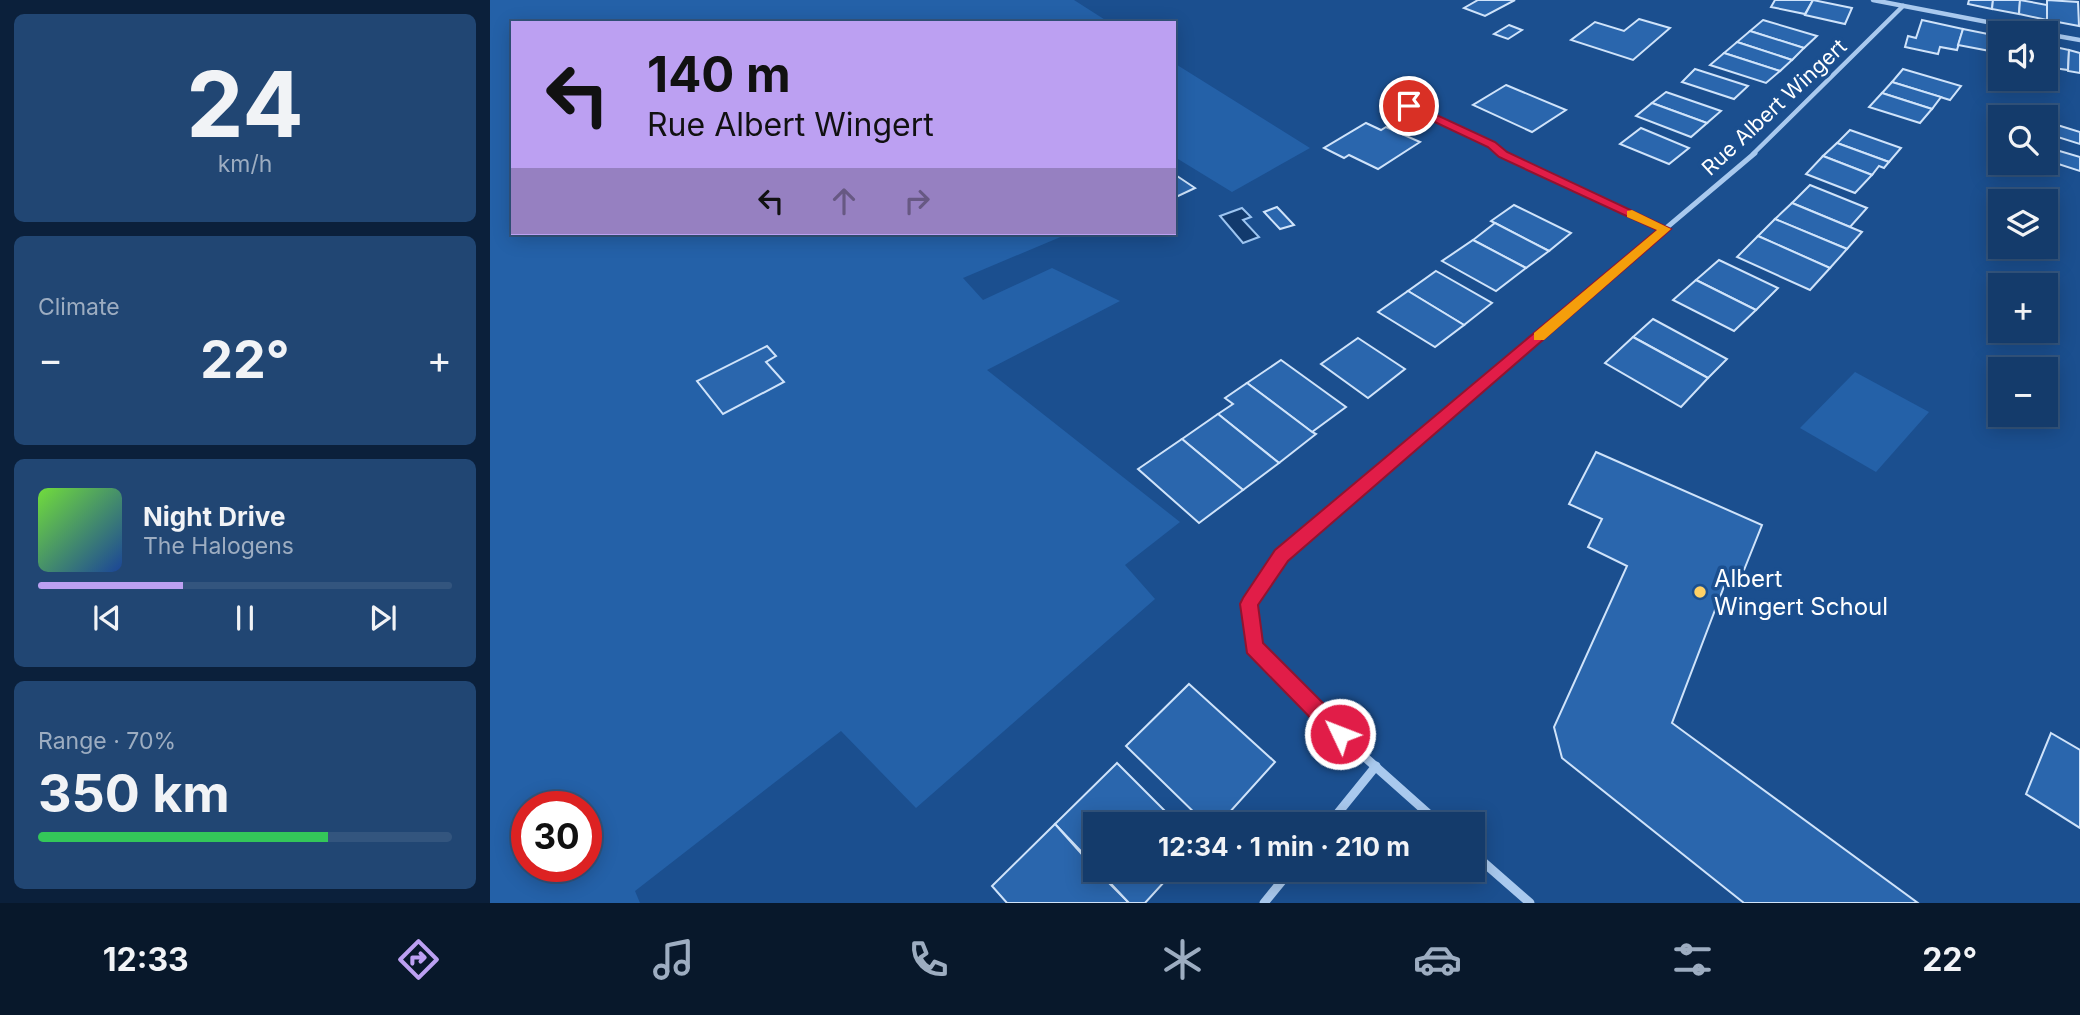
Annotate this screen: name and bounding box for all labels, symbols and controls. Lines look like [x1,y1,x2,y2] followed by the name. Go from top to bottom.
[1988,21,2058,427] map controls
[1988,21,2058,91] button: sound
[1697,34,1851,180] street label: Rue Albert Wingert
[647,45,791,104] text: 140 m
[186,49,304,159] text: 24
[532,49,623,140] icon: left
[1379,76,1439,136] pin
[1390,87,1428,125] icon: arrive
[647,105,934,144] text: Rue Albert Wingert
[1988,105,2058,175] button: search
[218,150,272,178] text: km/h
[752,182,790,220] icon: left
[825,182,863,220] icon: ahead
[898,182,936,220] icon: right
[1988,189,2058,259] button: layers
[1988,273,2058,343] button: +
[38,293,120,321] text: Climate
[200,328,290,391] text: 22°
[38,336,63,382] text: −
[427,336,452,382] text: +
[1988,357,2058,427] button: −
[143,501,285,532] text: Night Drive
[143,532,294,560] text: The Halogens
[1714,564,1888,621] place label: Albert Wingert Schoul
[1692,584,1708,600] marker: Albert Wingert Schoul
[88,599,126,637] icon: previous
[226,599,264,637] icon: pause
[364,599,402,637] icon: next
[1303,697,1377,771] position arrow
[38,727,176,755] text: Range · 70%
[38,762,230,825] text: 350 km
[511,791,602,882] speed limit sign: 30
[1158,831,1410,862] text: 12:34 · 1 min · 210 m
[394,935,443,984] icon: directions
[649,935,698,984] icon: music
[904,935,953,984] icon: phone
[1158,935,1207,984] icon: climate
[1413,935,1462,984] icon: car
[1668,935,1717,984] icon: filters
[103,940,189,979] text: 12:33
[1922,940,1977,979] text: 22°

